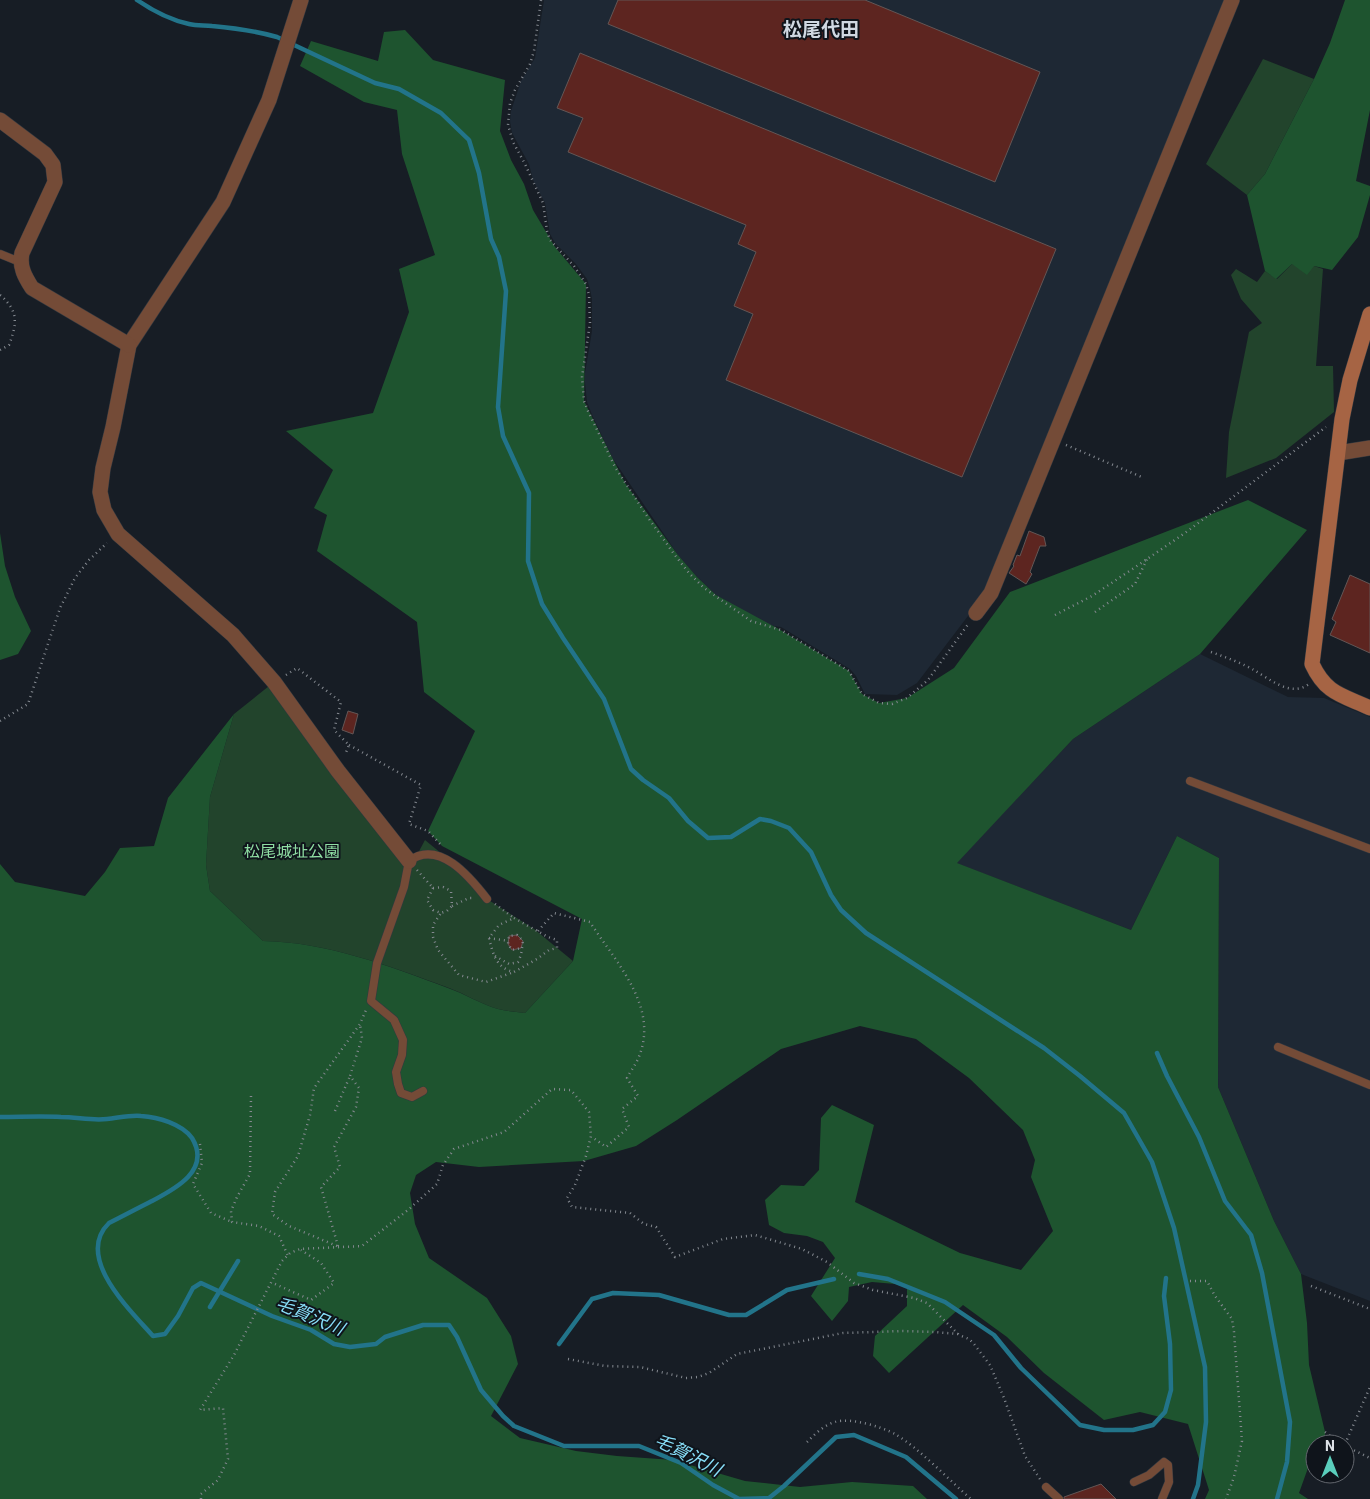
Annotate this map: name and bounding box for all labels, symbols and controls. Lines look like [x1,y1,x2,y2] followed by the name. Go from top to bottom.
[783,18,859,41] district label: 松尾代田
[244,842,340,861] park label: 松尾城址公園
[273,1292,349,1340] water label: 毛賀沢川
[651,1429,727,1481] water label: 毛賀沢川
[1305,1434,1355,1484] north arrow
[1325,1438,1335,1454] text: N

